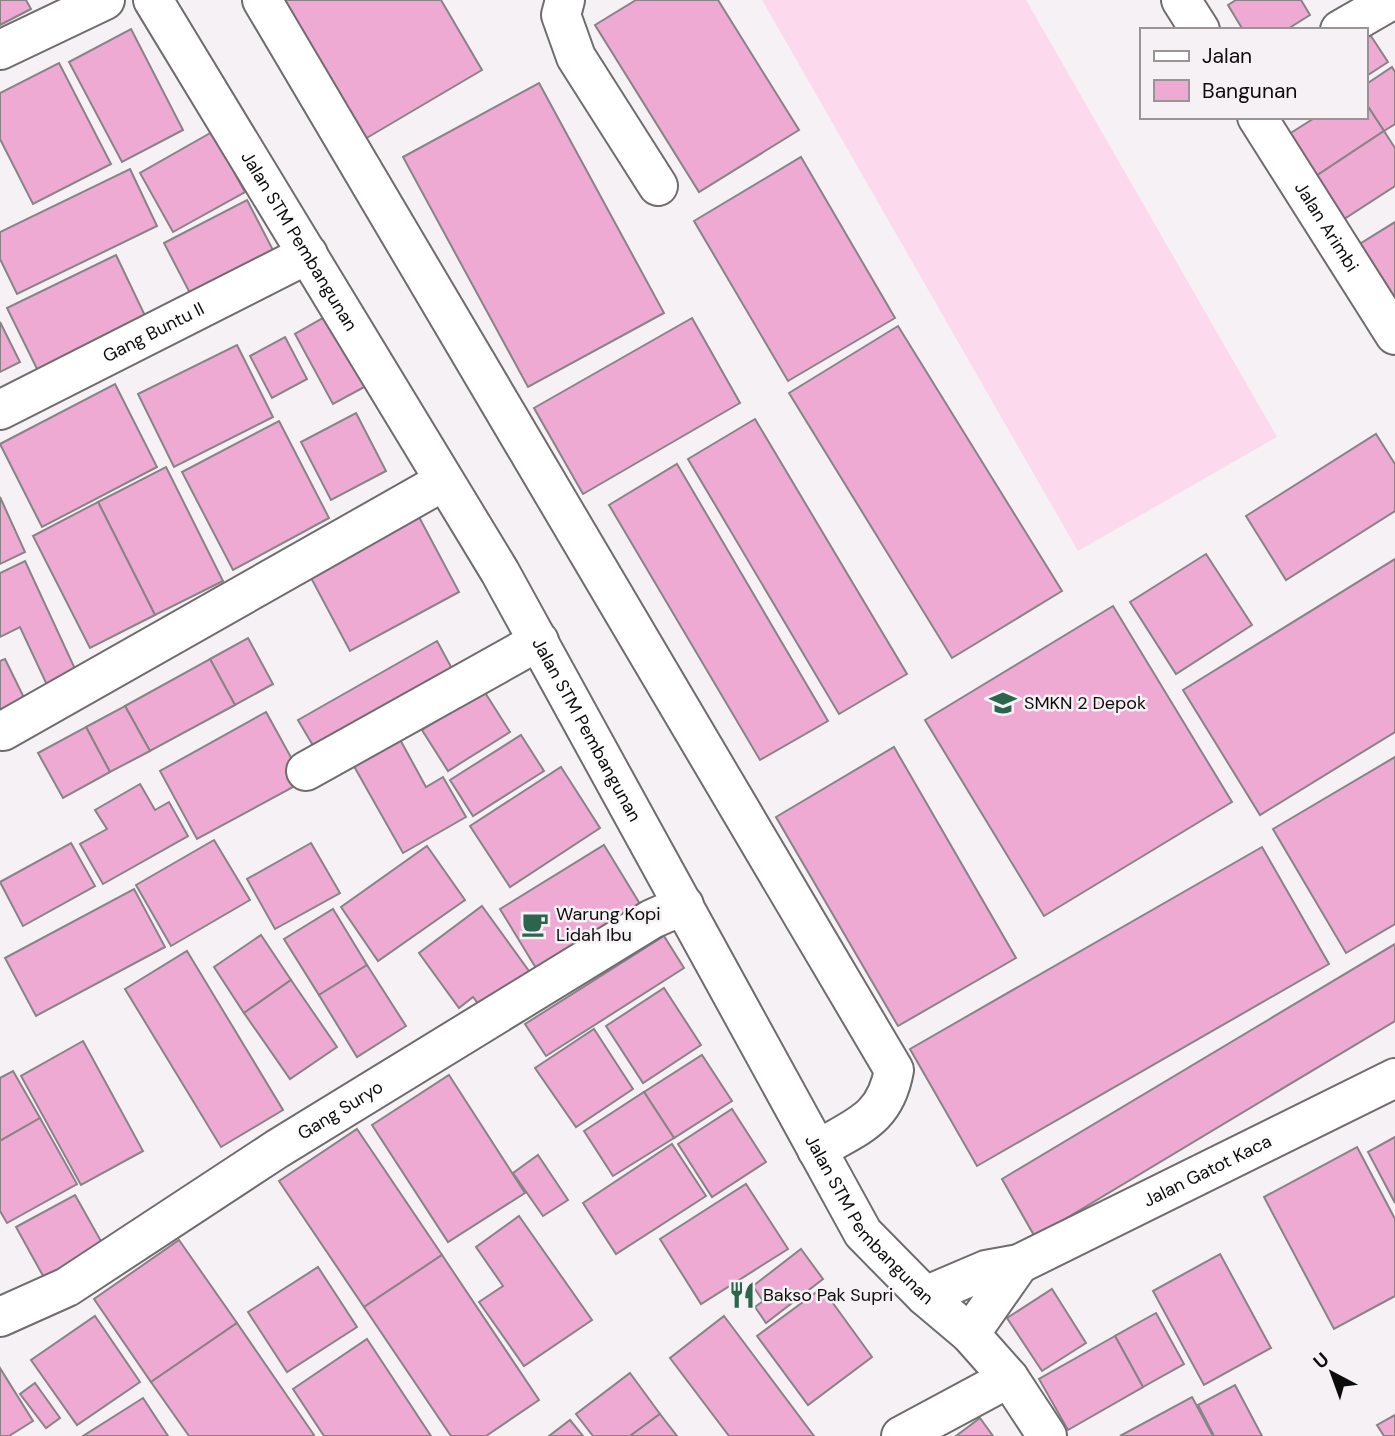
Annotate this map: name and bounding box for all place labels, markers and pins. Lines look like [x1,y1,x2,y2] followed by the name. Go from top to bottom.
[988,688,1018,718] school or university icon: SMKN 2 Depok
[1024,691,1146,715] place label: SMKN 2 Depok
[556,902,661,947] place label: Warung Kopi Lidah Ibu
[520,909,550,939] cafe icon: Warung Kopi Lidah Ibu
[727,1280,757,1310] restaurant icon: Bakso Pak Supri
[763,1283,893,1307] place label: Bakso Pak Supri

